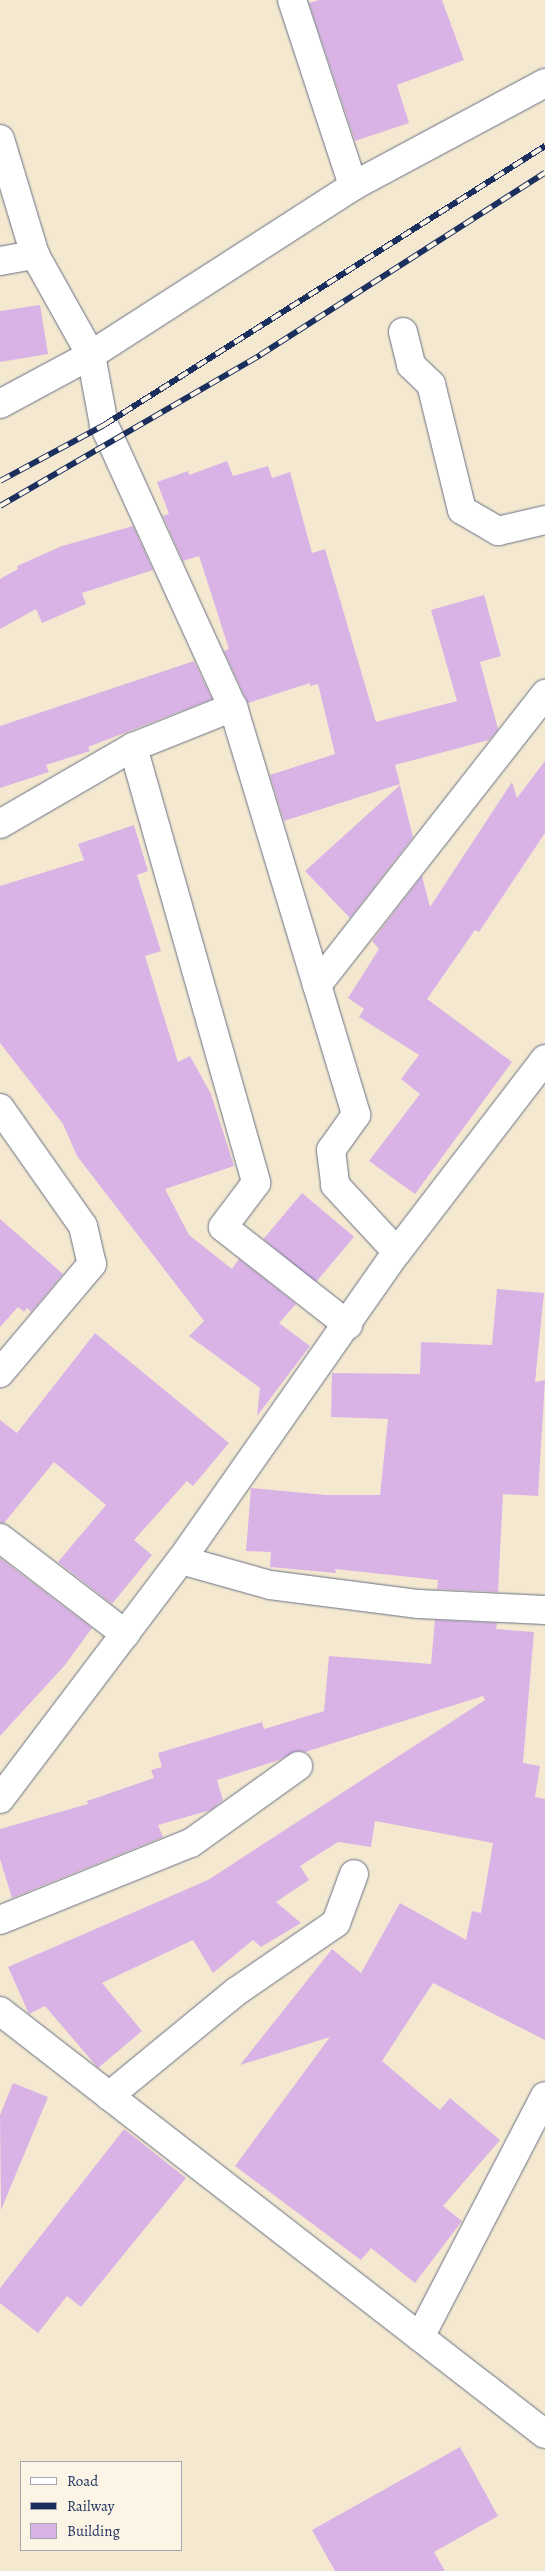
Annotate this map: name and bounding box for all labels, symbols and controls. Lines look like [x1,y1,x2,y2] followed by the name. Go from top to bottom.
[20,2461,182,2551] legend
[67,2471,98,2491] text: Road
[67,2496,114,2516] text: Railway
[67,2521,120,2541] text: Building

